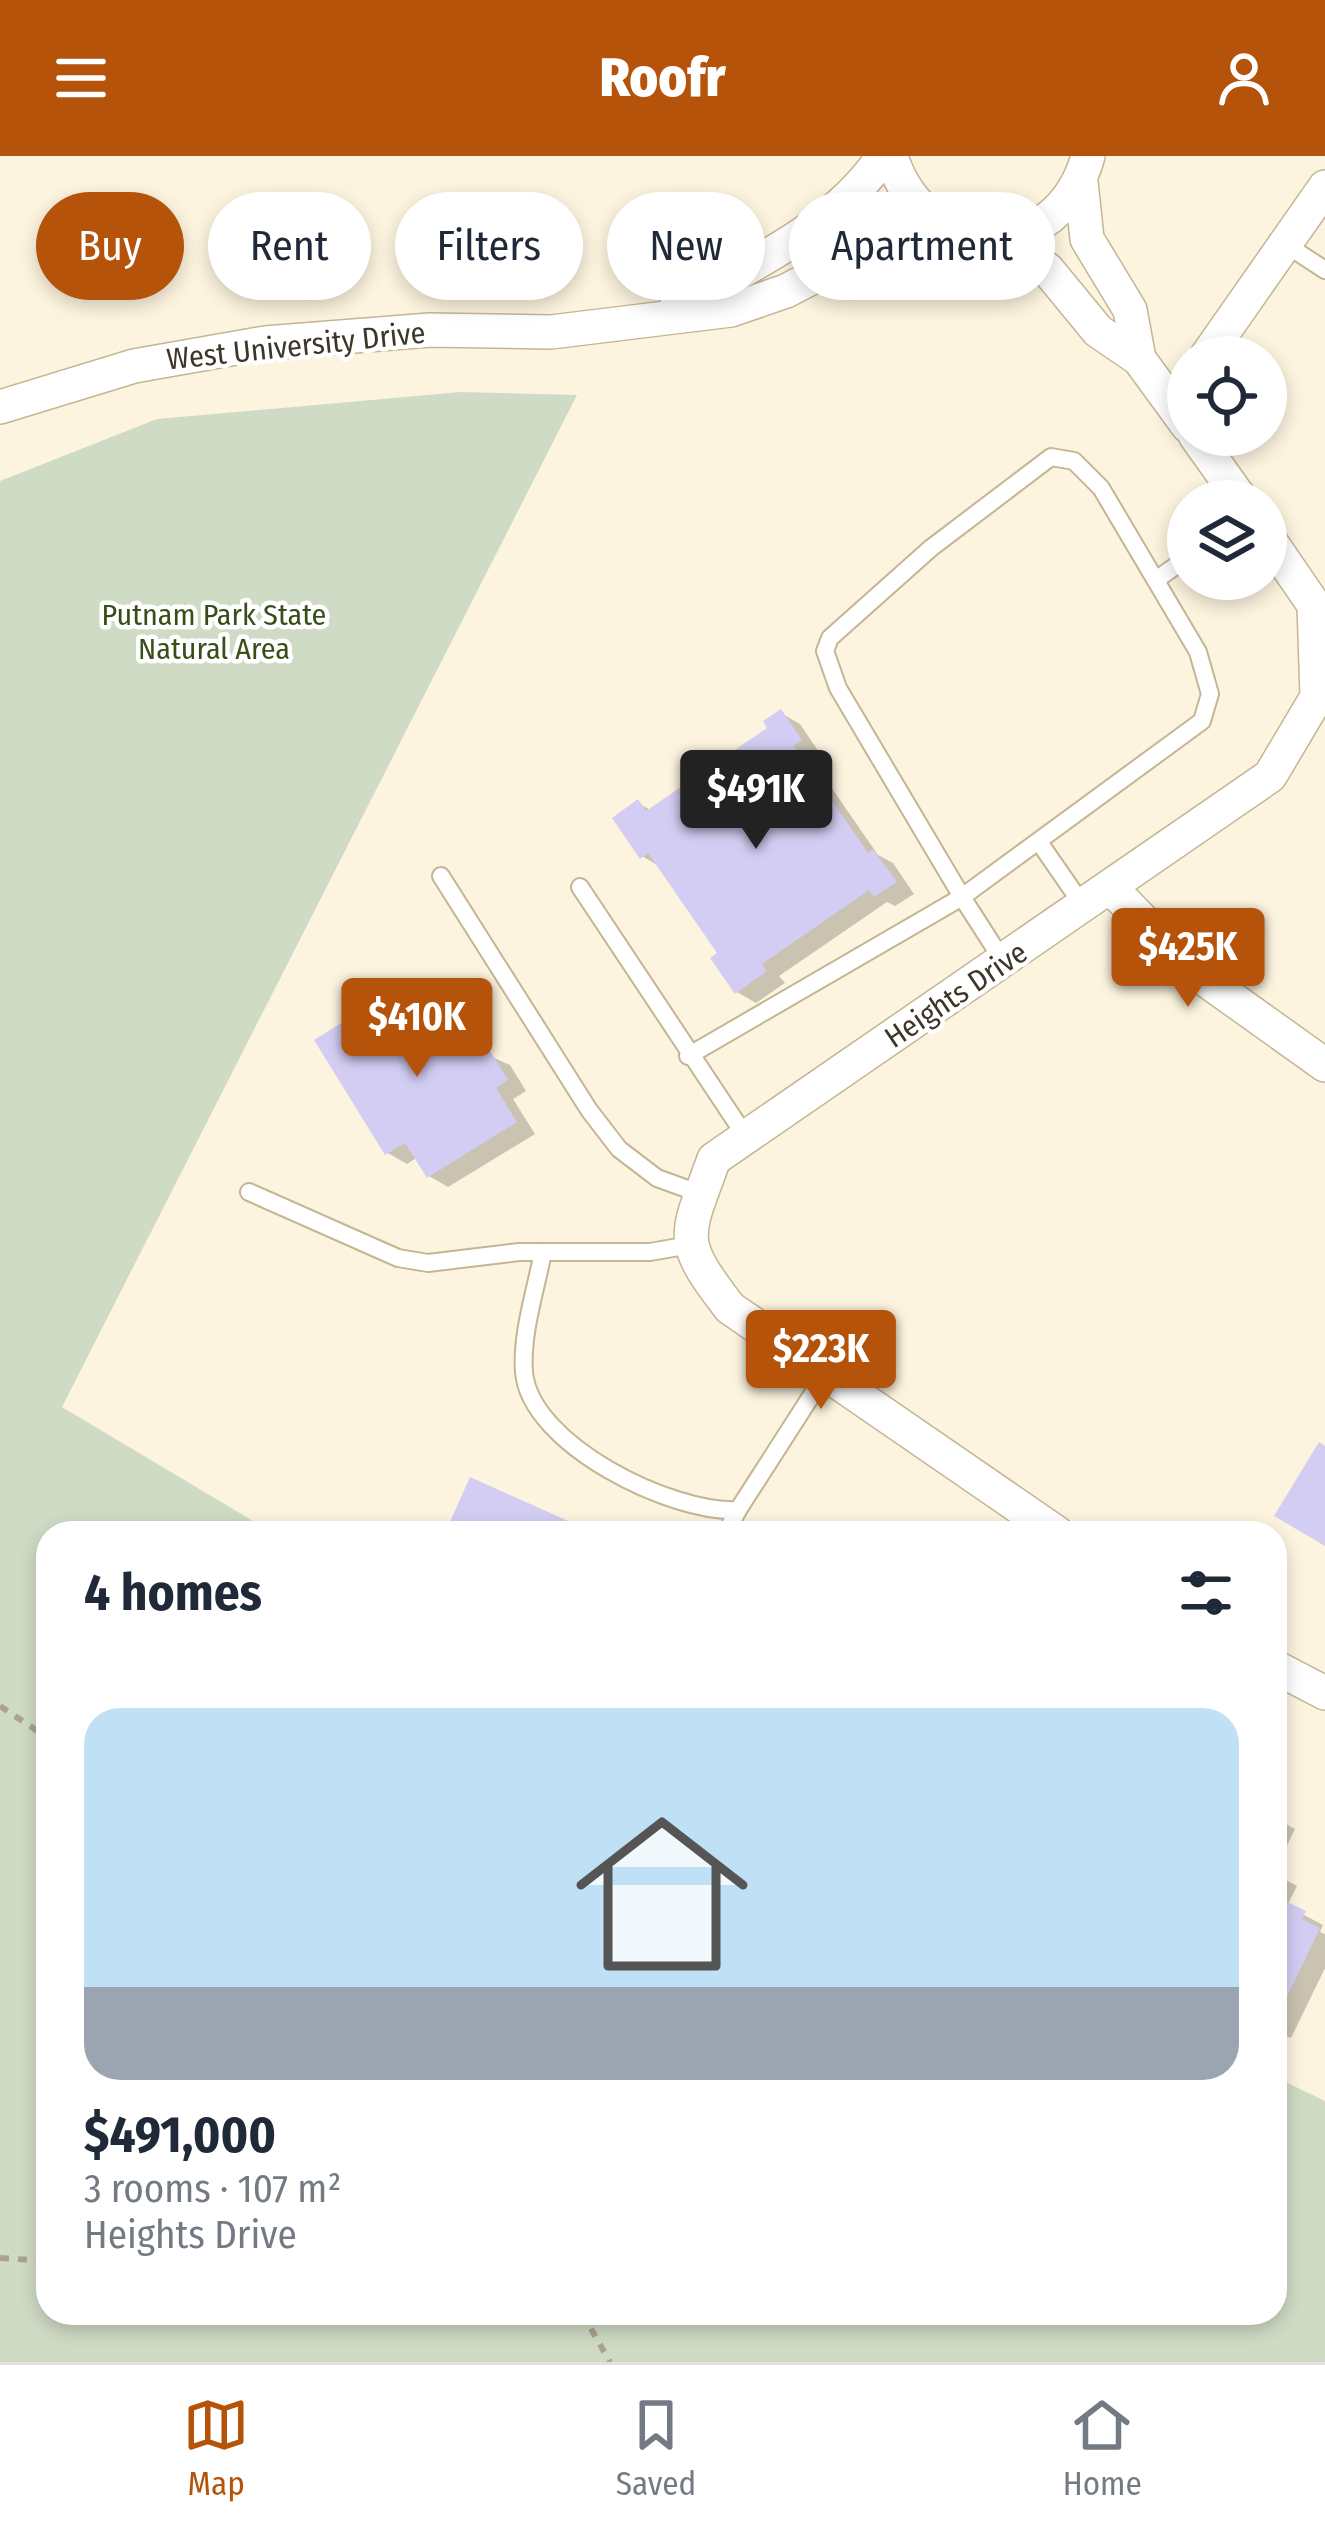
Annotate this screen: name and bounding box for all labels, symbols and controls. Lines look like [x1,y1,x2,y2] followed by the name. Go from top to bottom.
[48,45,114,111] icon: menu
[1211,45,1277,111] icon: person
[600,46,725,110] text: Roofr
[36,192,184,300] chip: Buy
[208,192,371,300] chip: Rent
[395,192,583,300] chip: Filters
[607,192,765,300] chip: New
[789,192,1055,300] chip: Apartment
[165,315,427,377] street label: West University Drive
[1167,336,1287,600] map controls
[1167,336,1287,456] button: locate
[1167,480,1287,600] button: layers
[102,597,326,667] park label: Putnam Park State Natural Area
[672,750,840,852] pin: $491K
[707,766,805,812] text: $491K
[1104,908,1272,1010] pin: $425K
[1139,924,1237,970] text: $425K
[878,934,1034,1056] street label: Heights Drive
[333,978,501,1080] pin: $410K
[368,994,466,1040] text: $410K
[737,1310,905,1412] pin: $223K
[773,1326,869,1372] text: $223K
[1173,1560,1239,1626] icon: filters
[84,1562,262,1624] text: 4 homes
[554,1786,770,2002] icon: home
[84,2104,276,2166] text: $491,000
[84,2166,341,2212] text: 3 rooms · 107 m²
[84,2212,297,2258] text: Heights Drive
[183,2392,249,2504] tab: Map
[616,2392,696,2504] tab: Saved
[1063,2392,1142,2504] tab: Home

